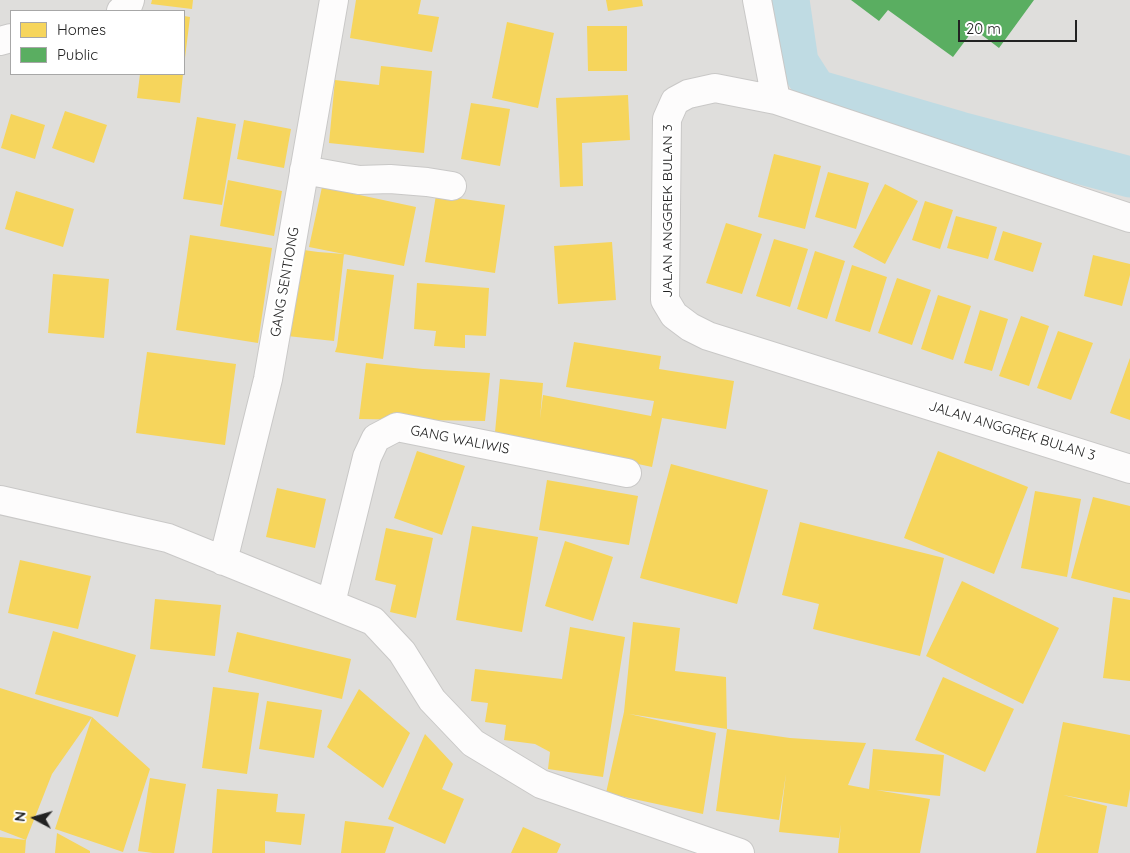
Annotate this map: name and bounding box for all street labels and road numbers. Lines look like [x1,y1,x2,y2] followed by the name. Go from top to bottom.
[660,124,676,298] street label: JALAN ANGGREK BULAN 3
[267,226,303,338] street label: GANG SENTIONG
[927,398,1097,464] street label: JALAN ANGGREK BULAN 3
[409,422,511,458] street label: GANG WALIWIS

